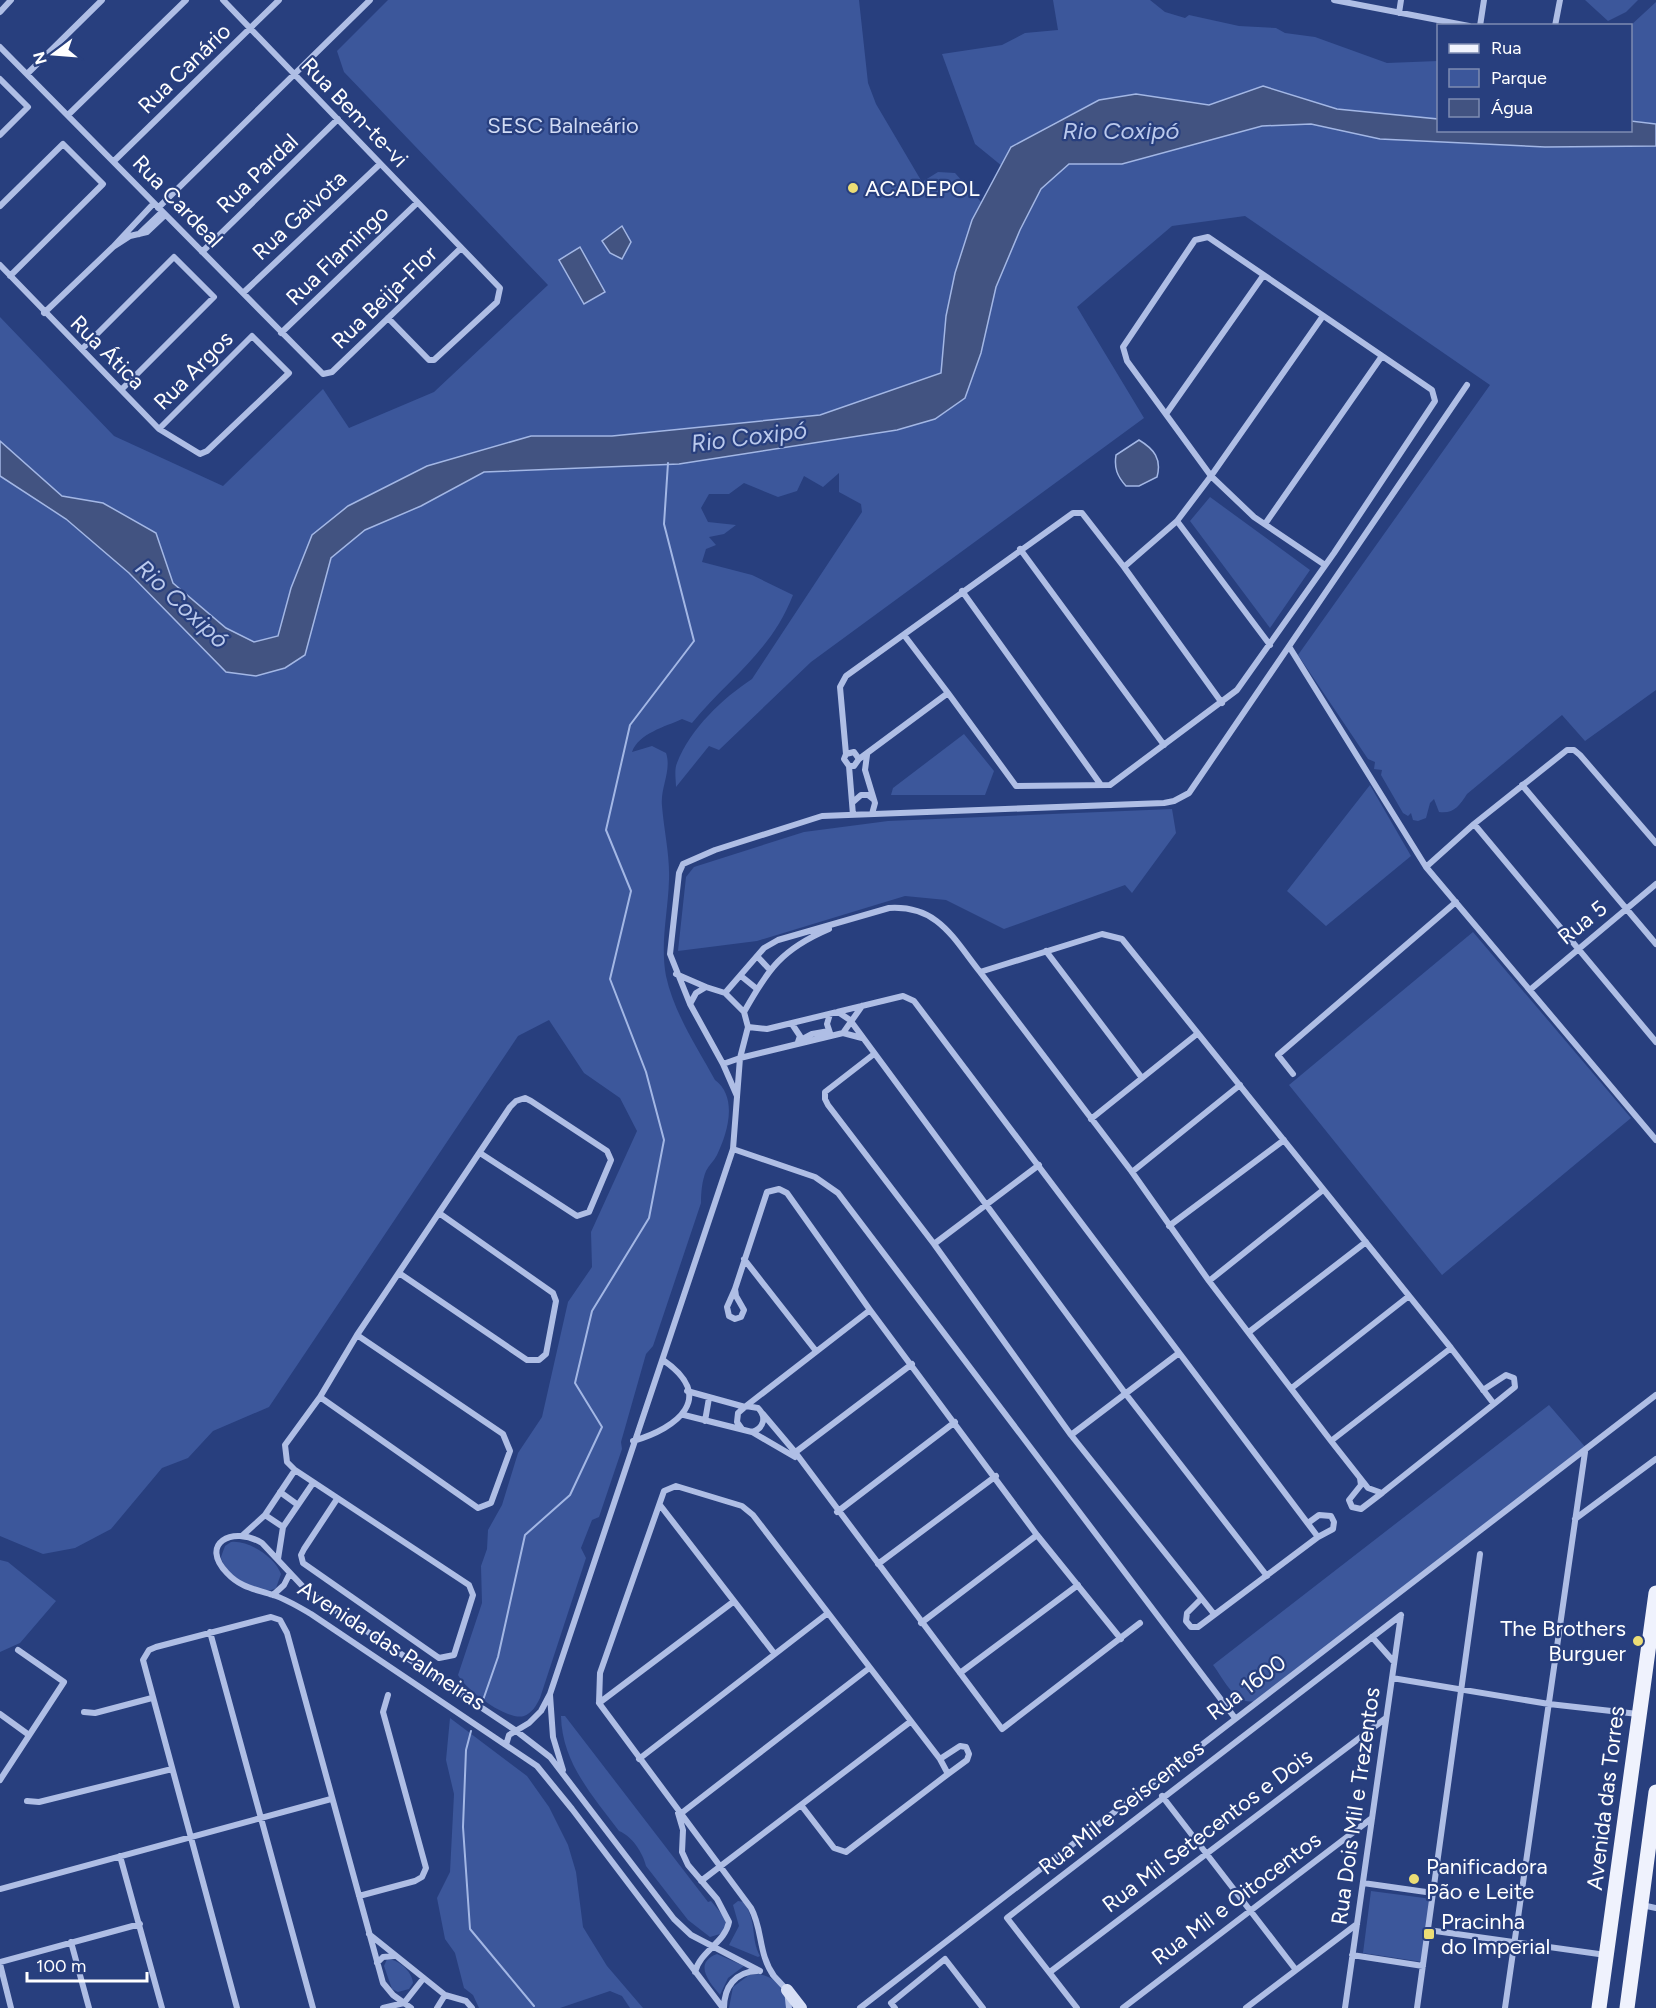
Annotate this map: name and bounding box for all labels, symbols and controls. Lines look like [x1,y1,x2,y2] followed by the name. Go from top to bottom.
[132,17,236,119] street label: Rua Canário
[24,24,84,84] north arrow
[1437,24,1632,132] legend
[1491,37,1522,59] text: Rua
[29,49,51,67] text: N
[296,52,414,173] street label: Rua Bem-te-vi
[1491,67,1547,89] text: Parque
[1491,97,1533,119] text: Água
[487,112,639,139] park label: SESC Balneário
[1063,116,1179,145] water label: Rio Coxipó
[211,128,304,219] street label: Rua Pardal
[127,149,228,253] street label: Rua Cardeal
[247,165,352,266] street label: Rua Gaivota
[865,175,980,202] place label: ACADEPOL
[846,181,860,195] marker: ACADEPOL
[280,200,394,311] street label: Rua Flamingo
[326,240,443,355] street label: Rua Beija-Flor
[65,310,150,395] street label: Rua Ática
[148,325,239,416] street label: Rua Argos
[689,415,809,458] water label: Rio Coxipó
[130,553,235,654] water label: Rio Coxipó
[1552,894,1612,950] street label: Rua 5
[293,1575,490,1716] street label: Avenida das Palmeiras
[1500,1615,1627,1667] place label: The Brothers Burguer
[1631,1634,1645,1648] marker: The Brothers Burguer
[1201,1649,1291,1726] street label: Rua 1600
[1325,1685,1386,1927] street label: Rua Dois Mil e Trezentos
[1581,1704,1630,1892] street label: Avenida das Torres
[1033,1734,1209,1880] street label: Rua Mil e Seiscentos
[1097,1743,1318,1918] street label: Rua Mil Setecentos e Dois
[1146,1826,1326,1971] street label: Rua Mil e Oitocentos
[1426,1853,1548,1905] place label: Panificadora Pão e Leite
[1407,1872,1421,1886] marker: Panificadora Pão e Leite
[1441,1908,1550,1960] place label: Pracinha do Imperial
[1422,1927,1436,1941] marker: Pracinha do Imperial
[27,1945,147,1983] scale bar
[36,1955,86,1977] text: 100 m

